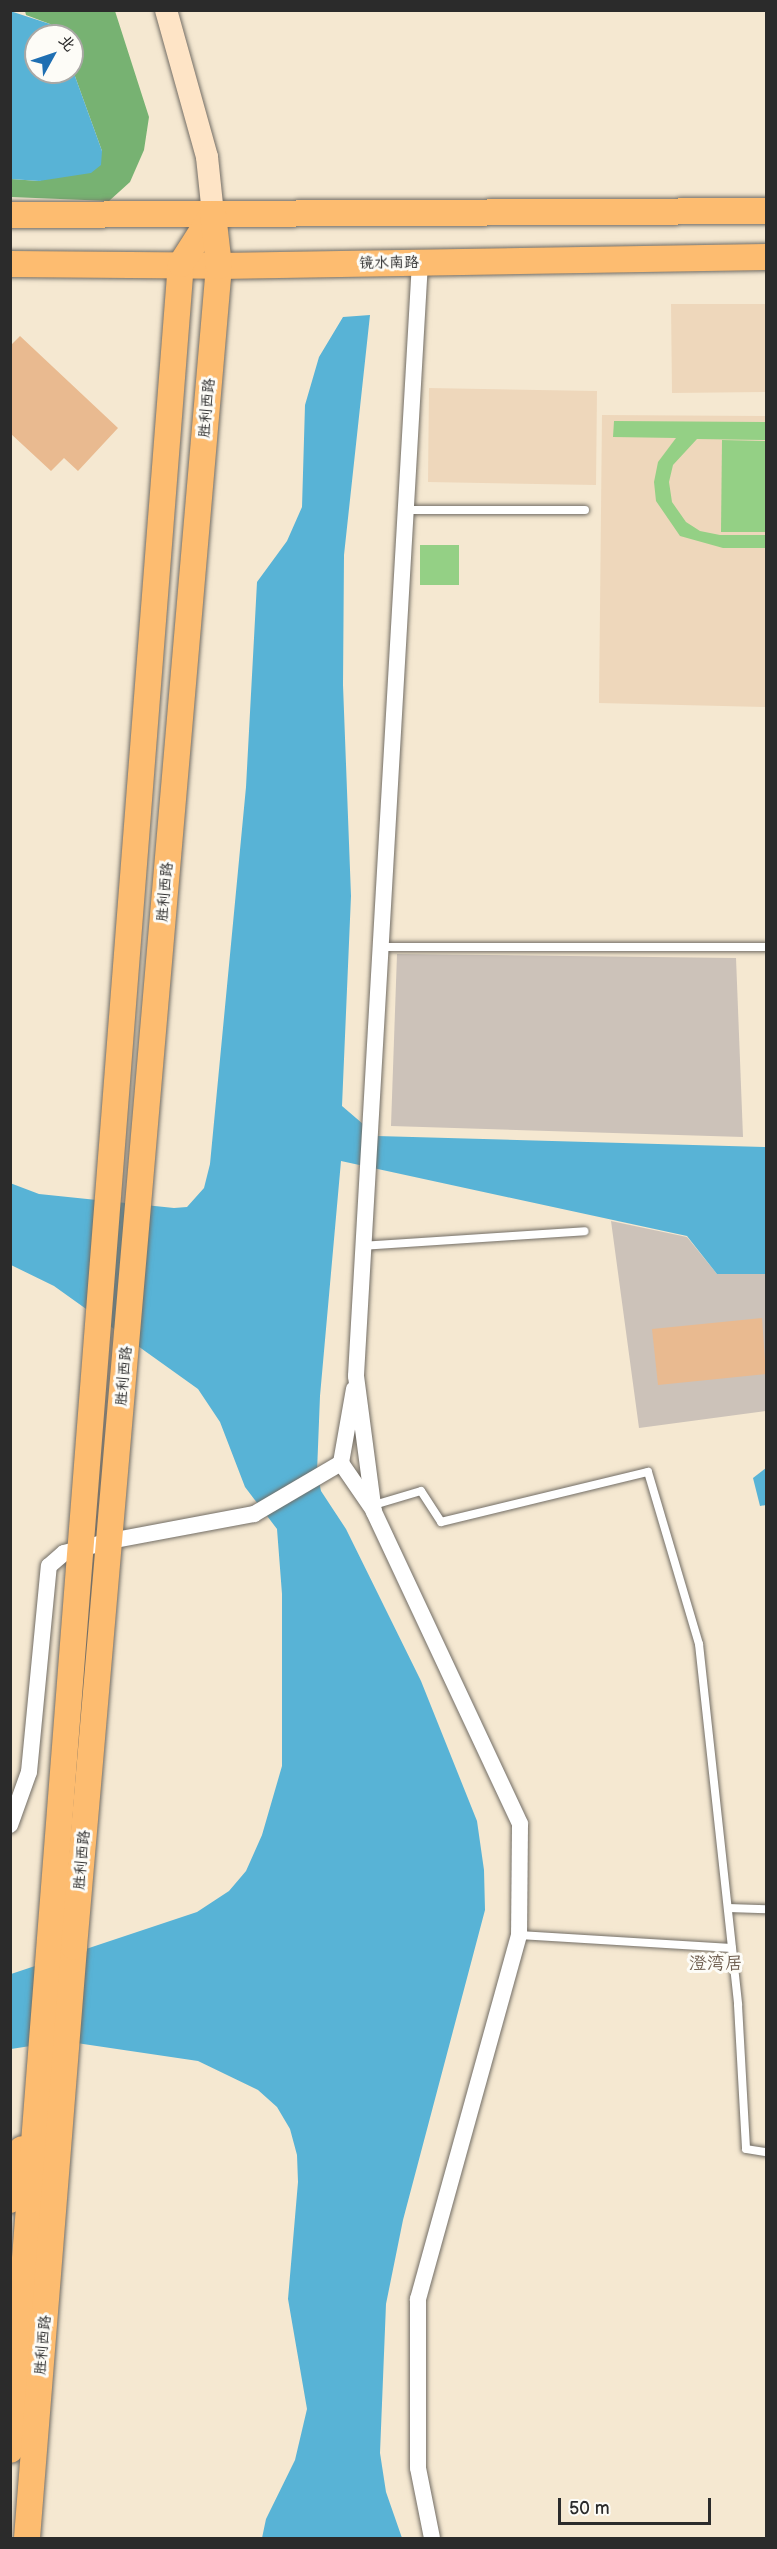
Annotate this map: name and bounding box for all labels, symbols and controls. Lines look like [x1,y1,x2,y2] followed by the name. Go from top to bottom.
[24,24,84,84] north arrow
[54,31,79,56] text: 北
[359,253,419,273] street label: 镜水南路
[195,377,219,439] street label: 胜利西路
[153,861,177,923] street label: 胜利西路
[112,1345,136,1407] street label: 胜利西路
[70,1829,94,1891] street label: 胜利西路
[689,1953,743,1975] district label: 澄湾居
[31,2314,55,2376] street label: 胜利西路
[561,2486,714,2524] scale bar
[569,2498,610,2519] text: 50 m

